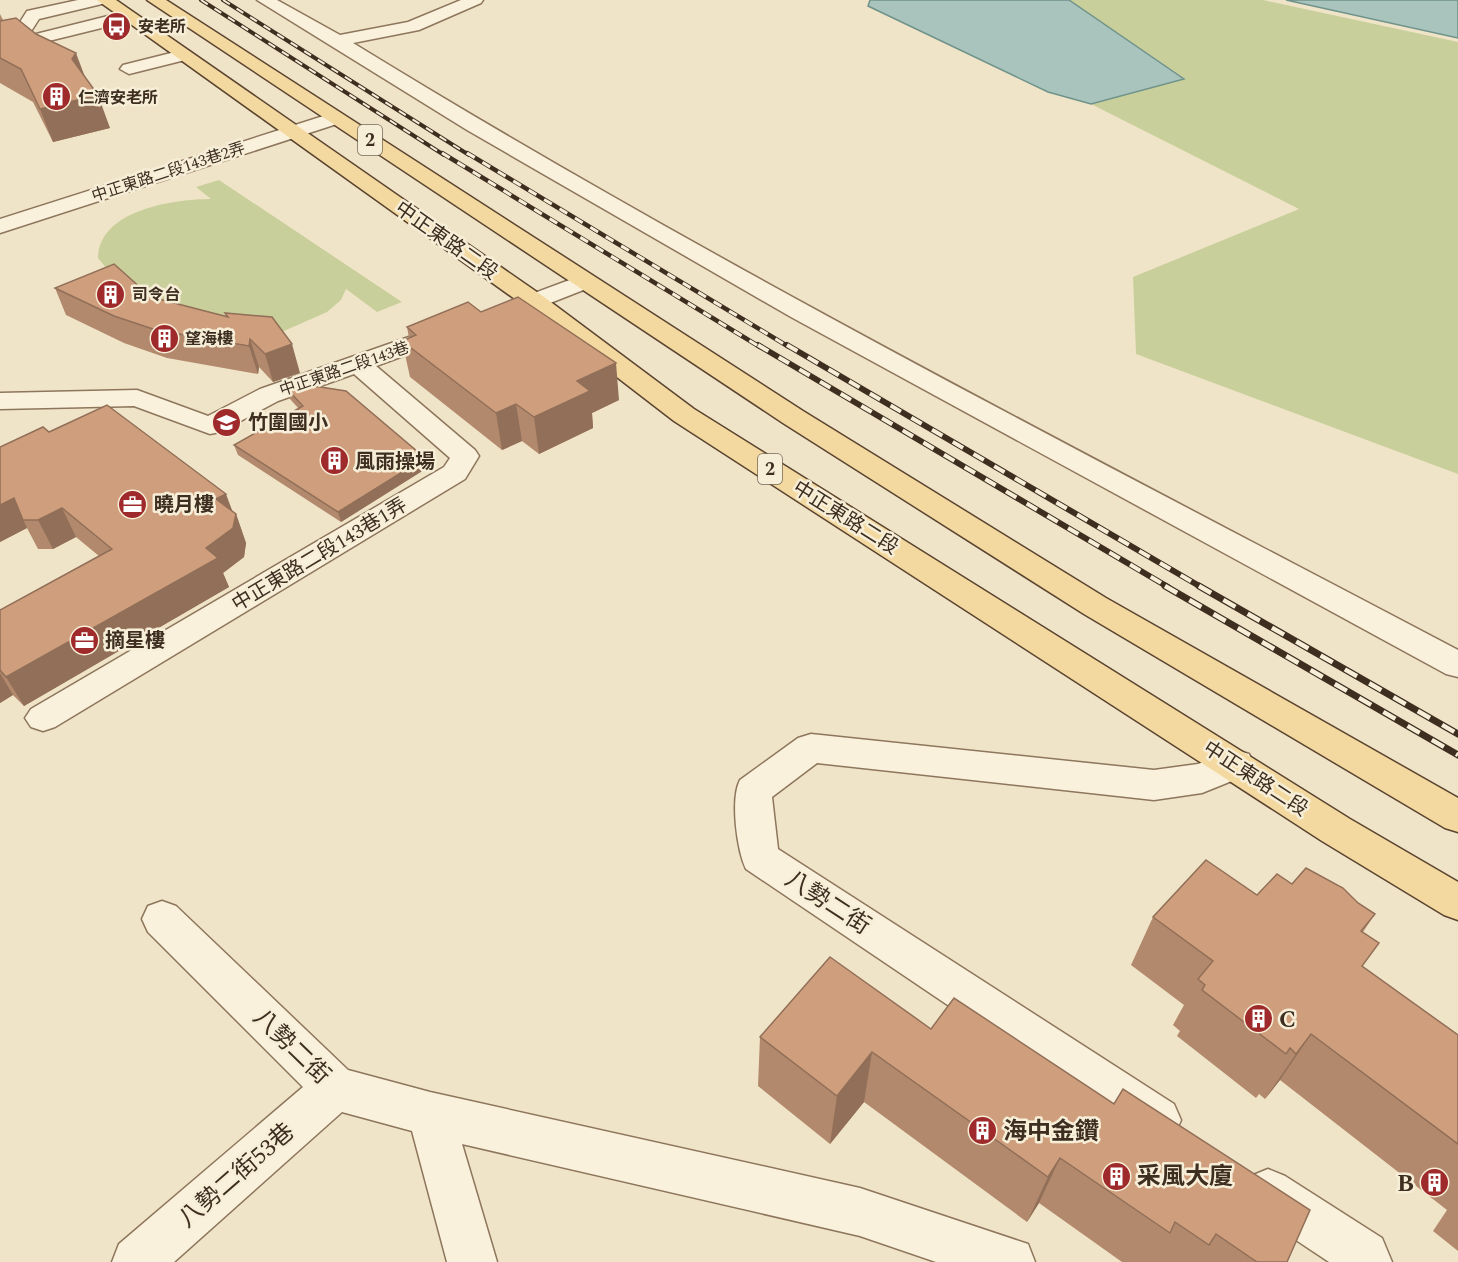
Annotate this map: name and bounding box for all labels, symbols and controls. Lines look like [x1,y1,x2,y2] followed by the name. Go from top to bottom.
[101,10,133,42] bus stop icon: 安老所
[138,15,186,39] place label: 安老所
[41,81,73,113] building icon: 仁濟安老所
[78,86,158,110] place label: 仁濟安老所
[358,125,382,155] road number: 2
[89,136,248,208] street label: 中正東路二段143巷2弄
[389,194,504,288] street label: 中正東路二段
[95,278,127,310] building icon: 司令台
[132,283,180,307] place label: 司令台
[148,322,180,354] building icon: 望海樓
[185,327,233,351] place label: 望海樓
[276,335,413,402] street label: 中正東路二段143巷
[211,406,243,438] school or university icon: 竹圍國小
[248,408,328,438] place label: 竹圍國小
[318,445,350,477] building icon: 風雨操場
[355,447,435,477] place label: 風雨操場
[758,454,782,484] road number: 2
[787,473,904,562] street label: 中正東路二段
[117,488,149,520] office icon: 曉月樓
[154,490,214,520] place label: 曉月樓
[226,490,413,619] street label: 中正東路二段143巷1弄
[68,624,100,656] office icon: 摘星樓
[105,626,165,656] place label: 摘星樓
[1197,734,1314,824] street label: 中正東路二段
[777,862,878,944] street label: 八勢二街
[244,1000,338,1093] street label: 八勢二街
[1279,1002,1296,1038] place label: C
[1242,1003,1274,1035] building icon: C
[1003,1114,1099,1150] place label: 海中金鑽
[171,1115,303,1237] street label: 八勢二街53巷
[966,1115,998,1147] building icon: 海中金鑽
[1137,1159,1233,1195] place label: 采風大廈
[1100,1160,1132,1192] building icon: 采風大廈
[1397,1166,1414,1202] place label: B
[1419,1167,1451,1199] building icon: B

